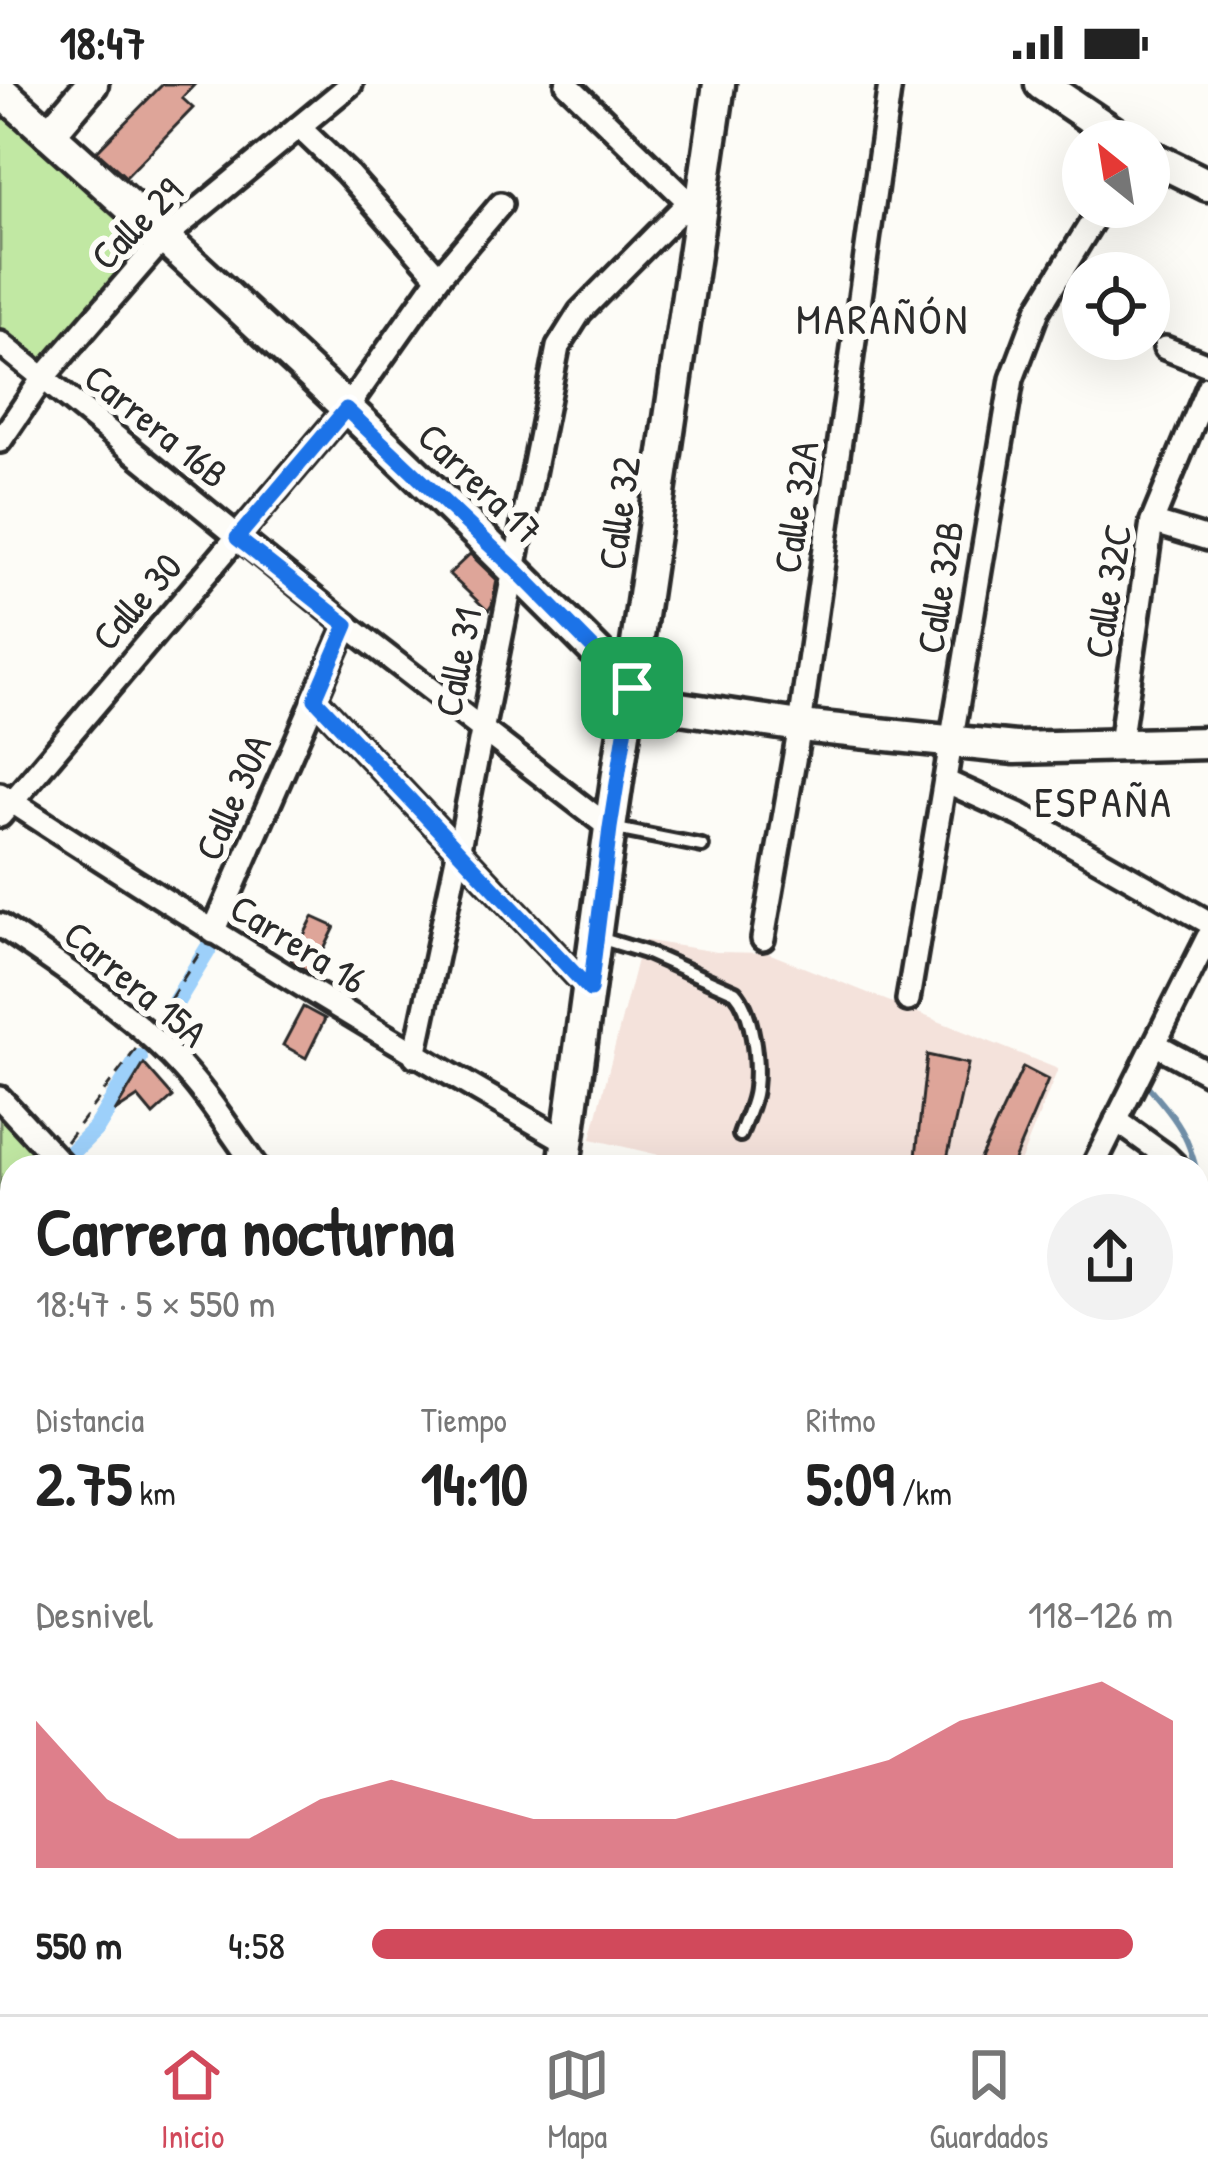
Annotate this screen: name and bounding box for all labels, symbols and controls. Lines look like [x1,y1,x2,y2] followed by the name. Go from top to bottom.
[60,12,145,73] text: 18:47
[1062,120,1170,228] north arrow
[1062,120,1170,360] map controls
[78,165,194,281] street label: Calle 29
[1062,252,1170,360] button: locate
[796,290,970,347] district label: MARAÑÓN
[74,351,240,499] street label: Carrera 16B
[407,410,555,556] street label: Carrera 17
[760,438,830,576] street label: Calle 32A
[584,453,652,573] street label: Calle 32
[902,517,976,657] street label: Calle 32B
[1070,520,1144,662] street label: Calle 32C
[79,541,193,661] street label: Calle 30
[421,603,493,721] street label: Calle 31
[581,637,683,739] pin
[599,655,665,721] icon: arrive
[181,726,283,868] street label: Calle 30A
[1034,773,1174,830] district label: ESPAÑA
[221,880,377,1006] street label: Carrera 16
[53,908,219,1058] street label: Carrera 15A
[36,1186,454,1276] text: Carrera nocturna
[1047,1194,1173,1320] button: share
[36,1276,275,1329] text: 18:47 · 5 × 550 m
[36,1398,144,1442] text: Distancia
[421,1398,507,1442] text: Tiempo
[806,1398,875,1442] text: Ritmo
[36,1442,132,1524] text: 2.75
[421,1442,528,1524] text: 14:10
[806,1442,894,1524] text: 5:09
[132,1471,176,1515] text: km
[894,1471,952,1515] text: /km
[36,1587,153,1640] text: Desnivel
[1028,1587,1173,1640] text: 118–126 m
[36,1918,122,1971] text: 550 m
[228,1918,285,1971] text: 4:58
[159,2042,225,2158] tab: Inicio
[544,2042,610,2158] tab: Mapa
[929,2042,1049,2158] tab: Guardados

